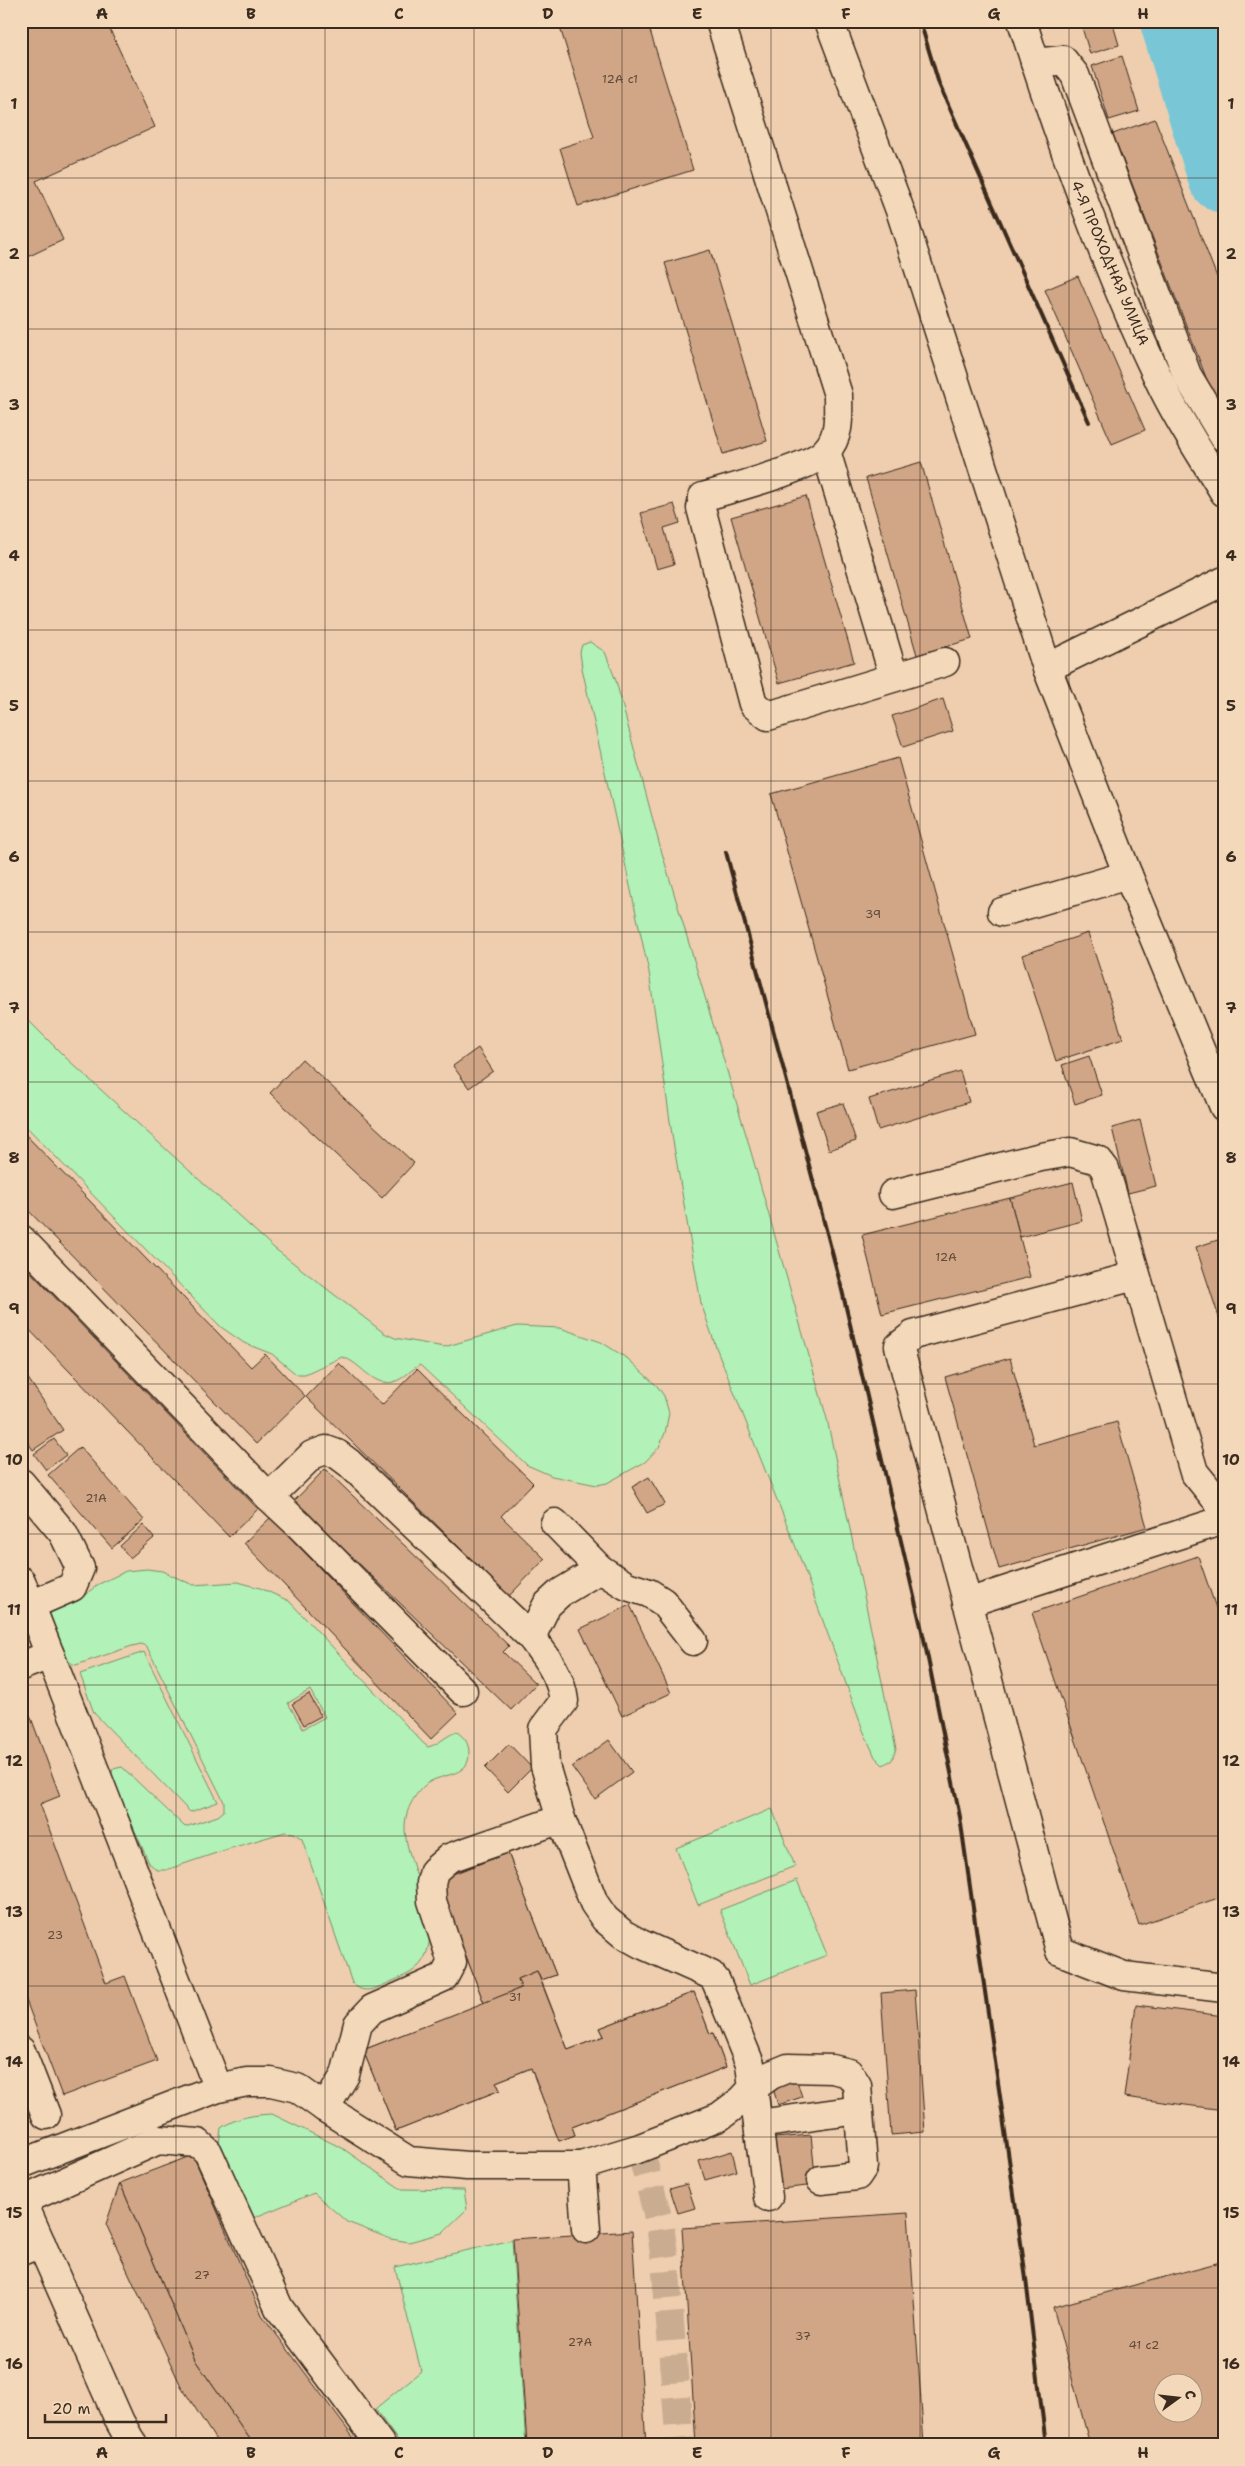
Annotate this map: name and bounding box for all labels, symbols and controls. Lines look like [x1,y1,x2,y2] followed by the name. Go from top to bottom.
[96,3,108,24] text: A
[246,3,256,24] text: B
[394,3,404,24] text: C
[542,3,554,24] text: D
[692,3,702,24] text: E
[841,3,851,24] text: F
[988,3,1001,24] text: G
[1137,3,1149,24] text: H
[602,71,638,87] house number: 12А с1
[10,93,18,114] text: 1
[1227,93,1235,114] text: 1
[1066,177,1154,349] street label: 4-Я ПРОХОДНАЯ УЛИЦА
[8,243,20,264] text: 2
[1225,243,1237,264] text: 2
[8,394,20,415] text: 3
[1225,394,1237,415] text: 3
[8,545,20,566] text: 4
[1225,545,1237,566] text: 4
[9,695,19,716] text: 5
[1226,695,1236,716] text: 5
[8,846,20,867] text: 6
[1225,846,1237,867] text: 6
[865,906,881,922] house number: 39
[8,997,20,1018] text: 7
[1225,997,1237,1018] text: 7
[8,1147,20,1168] text: 8
[1225,1147,1237,1168] text: 8
[935,1249,957,1265] house number: 12А
[8,1298,20,1319] text: 9
[1225,1298,1237,1319] text: 9
[5,1449,23,1470] text: 10
[1222,1449,1240,1470] text: 10
[85,1490,107,1506] house number: 21А
[7,1599,21,1620] text: 11
[1224,1599,1238,1620] text: 11
[5,1750,23,1771] text: 12
[1222,1750,1240,1771] text: 12
[5,1901,23,1922] text: 13
[1222,1901,1240,1922] text: 13
[47,1927,63,1943] house number: 23
[509,1989,521,2005] house number: 31
[5,2051,23,2072] text: 14
[1222,2051,1240,2072] text: 14
[5,2202,23,2223] text: 15
[1222,2202,1240,2223] text: 15
[194,2267,210,2283] house number: 27
[795,2328,811,2344] house number: 37
[568,2334,593,2350] house number: 27А
[1129,2337,1159,2353] house number: 41 с2
[5,2353,23,2374] text: 16
[1222,2353,1240,2374] text: 16
[1152,2374,1202,2424] north arrow
[1181,2388,1200,2401] text: С
[45,2391,166,2423] scale bar
[52,2399,91,2419] text: 20 m
[96,2442,108,2463] text: A
[246,2442,256,2463] text: B
[394,2442,404,2463] text: C
[542,2442,554,2463] text: D
[692,2442,702,2463] text: E
[841,2442,851,2463] text: F
[988,2442,1001,2463] text: G
[1137,2442,1149,2463] text: H

